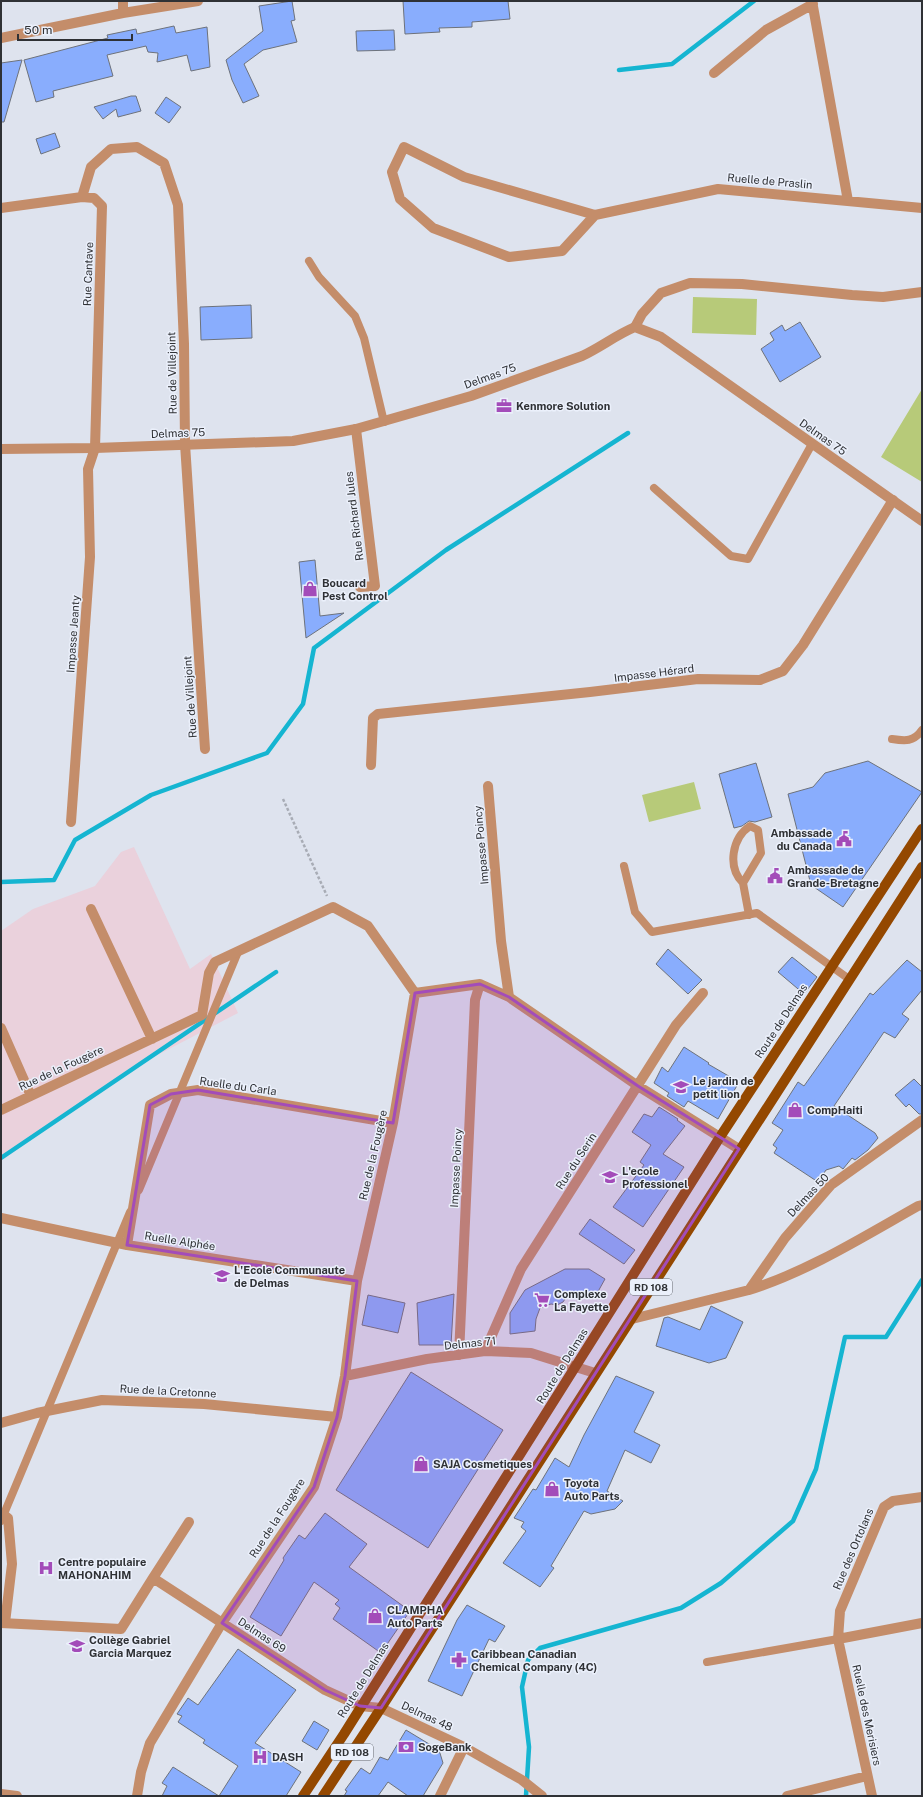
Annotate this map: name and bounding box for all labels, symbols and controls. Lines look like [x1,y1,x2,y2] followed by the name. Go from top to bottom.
[18,16,132,42] scale bar
[24,23,52,37] text: 50 m
[727,171,813,191] street label: Ruelle de Praslin
[81,242,95,306] street label: Rue Cantave
[165,332,179,414] street label: Rue de Villejoint
[462,361,518,391] street label: Delmas 75
[495,397,513,415] office icon: Kenmore Solution
[516,400,610,412] place label: Kenmore Solution
[797,416,849,458] street label: Delmas 75
[151,426,205,440] street label: Delmas 75
[343,470,365,561] street label: Rue Richard Jules
[322,577,388,602] place label: Boucard Pest Control
[301,580,319,598] shop icon: Boucard Pest Control
[64,595,82,673] street label: Impasse Jeanty
[181,655,199,739] street label: Rue de Villejoint
[613,662,695,684] street label: Impasse Hérard
[472,805,490,885] street label: Impasse Poincy
[770,827,832,852] place label: Ambassade du Canada
[835,830,853,848] public building icon: Ambassade du Canada
[787,864,879,889] place label: Ambassade de Grande-Bretagne
[766,867,784,885] public building icon: Ambassade de Grande-Bretagne
[752,981,810,1060] street label: Route de Delmas
[17,1043,105,1093] street label: Rue de la Fougère
[199,1075,277,1097] street label: Ruelle du Carla
[693,1075,754,1100] place label: Le jardin de petit lion
[672,1078,690,1096] school or university icon: Le jardin de petit lion
[786,1101,804,1119] shop icon: CompHaiti
[807,1104,863,1116] place label: CompHaiti
[357,1109,389,1201] street label: Rue de la Fougère
[448,1128,464,1208] street label: Impasse Poincy
[553,1130,599,1192] street label: Rue du Serin
[622,1165,688,1190] place label: L'ecole Professionel
[601,1168,619,1186] school or university icon: L'ecole Professionel
[785,1171,831,1219] street label: Delmas 50
[144,1229,216,1253] street label: Ruelle Alphée
[234,1264,345,1289] place label: L'Ecole Communaute de Delmas
[213,1267,231,1285] school or university icon: L'Ecole Communaute de Delmas
[630,1279,672,1295] road number: RD 108
[554,1288,609,1313] place label: Complexe La Fayette
[533,1291,551,1309] supermarket icon: Complexe La Fayette
[534,1326,590,1406] street label: Route de Delmas
[443,1334,497,1352] street label: Delmas 71
[119,1382,217,1400] street label: Rue de la Cretonne
[412,1455,430,1473] shop icon: SAJA Cosmetiques
[433,1458,532,1470] place label: SAJA Cosmetiques
[247,1476,307,1560] street label: Rue de la Fougère
[564,1477,620,1502] place label: Toyota Auto Parts
[543,1480,561,1498] shop icon: Toyota Auto Parts
[830,1506,876,1591] street label: Rue des Ortolans
[58,1556,146,1581] place label: Centre populaire MAHONAHIM
[37,1559,55,1577] hospital icon: Centre populaire MAHONAHIM
[387,1604,443,1629] place label: CLAMPHA Auto Parts
[366,1607,384,1625] shop icon: CLAMPHA Auto Parts
[236,1615,288,1655] street label: Delmas 69
[89,1634,172,1659] place label: Collège Gabriel Garcia Marquez
[68,1637,86,1655] school or university icon: Collège Gabriel Garcia Marquez
[335,1640,391,1720] street label: Route de Delmas
[471,1648,597,1673] place label: Caribbean Canadian Chemical Company (4C)
[450,1651,468,1669] pharmacy icon: Caribbean Canadian Chemical Company (4C)
[850,1663,884,1767] street label: Ruelle des Merisiers
[400,1699,454,1733] street label: Delmas 48
[397,1738,415,1756] bank icon: SogeBank
[418,1741,472,1753] place label: SogeBank
[331,1744,373,1760] road number: RD 108
[251,1748,269,1766] hospital icon: DASH
[272,1751,303,1763] place label: DASH

